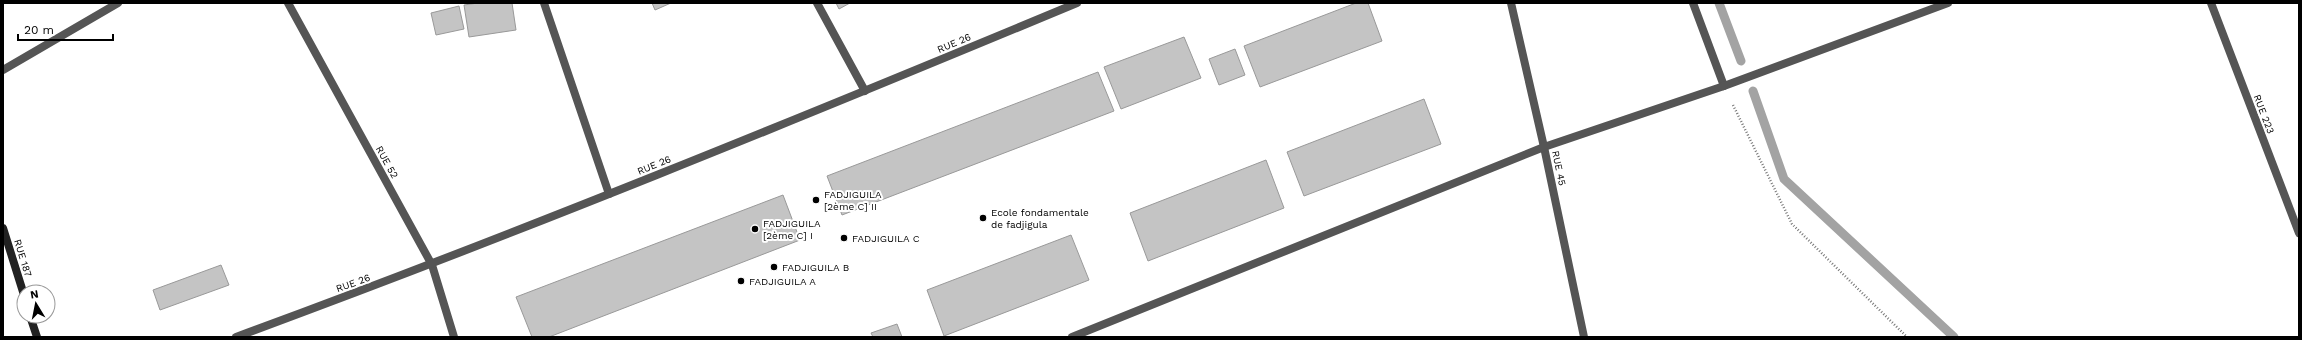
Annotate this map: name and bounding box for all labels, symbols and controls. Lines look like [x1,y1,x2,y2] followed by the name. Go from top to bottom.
[18,16,113,42] scale bar
[24,23,54,37] text: 20 m
[936,31,972,55] street label: RUE 26
[2252,93,2277,135] street label: RUE 223
[374,144,400,180] street label: RUE 52
[1550,150,1568,187] street label: RUE 45
[636,153,672,177] street label: RUE 26
[824,189,882,212] place label: FADJIGUILA [2ème C] II
[811,195,821,205] marker: FADJIGUILA [2ème C] II
[991,207,1089,230] place label: Ecole fondamentale de fadjigula
[978,213,988,223] marker: Ecole fondamentale de fadjigula
[763,218,821,241] place label: FADJIGUILA [2ème C] I
[750,224,760,234] marker: FADJIGUILA [2ème C] I
[839,233,849,243] marker: FADJIGUILA C
[852,233,920,244] place label: FADJIGUILA C
[12,238,34,278] street label: RUE 187
[769,262,779,272] marker: FADJIGUILA B
[782,262,849,273] place label: FADJIGUILA B
[334,272,372,294] street label: RUE 26
[736,276,746,286] marker: FADJIGUILA A
[749,276,816,287] place label: FADJIGUILA A
[16,284,56,324] north arrow
[29,288,39,302] text: N

